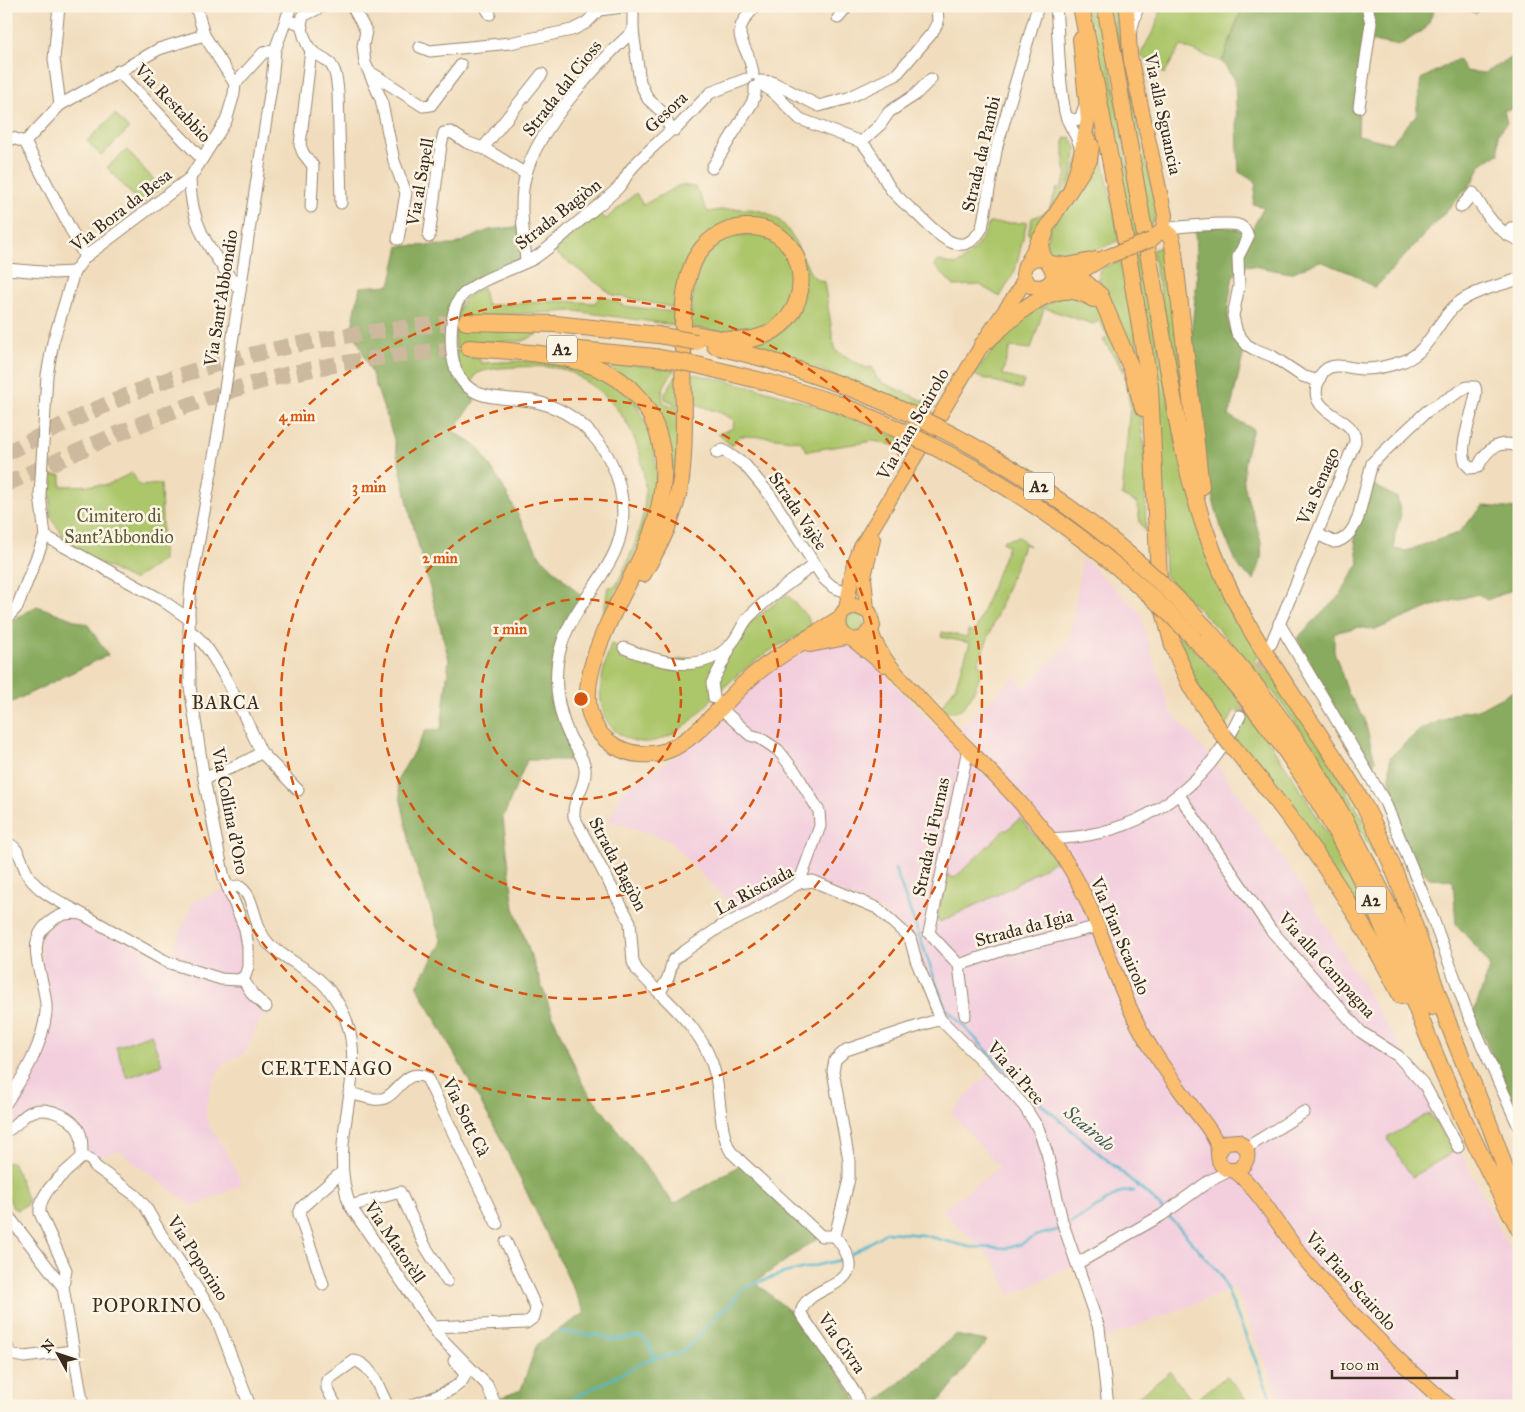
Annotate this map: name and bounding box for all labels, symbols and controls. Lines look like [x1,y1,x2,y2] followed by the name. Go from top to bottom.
[517,35,607,141] street label: Strada dal Cioss
[1138,50,1187,177] street label: Via alla Sguancia
[129,58,216,147] street label: Via Restabbio
[640,86,692,137] street label: Gesora
[957,94,1005,214] street label: Strada da Pambi
[401,136,439,229] street label: Via al Sapell
[65,163,176,257] street label: Via Bora da Besa
[511,173,606,255] street label: Strada Bagiòn
[199,228,243,369] street label: Via Sant'Abbondio
[547,336,577,362] road number: A2
[872,364,954,485] street label: Via Pian Scairolo
[279,407,316,426] text: 4 min
[1292,444,1345,529] street label: Via Senago
[764,468,832,554] street label: Strada Vajèe
[1024,472,1054,500] road number: A2
[352,478,387,497] text: 3 min
[64,505,174,548] park label: Cimitero di Sant'Abbondio
[422,549,459,567] text: 2 min
[493,620,528,638] text: 1 min
[572,690,590,708] centre of rings
[191,691,261,714] district label: BARCA
[207,744,253,877] street label: Via Collina d'Oro
[908,775,954,899] street label: Strada di Furnas
[583,813,652,915] street label: Strada Bagiòn
[711,860,797,920] street label: La Risciada
[1085,873,1155,998] street label: Via Pian Scairolo
[1356,886,1386,914] road number: A2
[973,904,1076,953] street label: Strada da Igia
[1272,907,1381,1024] street label: Via alla Campagna
[982,1036,1050,1109] street label: Via ai Pree
[261,1057,393,1080] district label: CERTENAGO
[437,1073,495,1160] street label: Via Sott Cà
[1059,1100,1120,1156] water label: Scairolo
[359,1196,431,1287] street label: Via Matorèll
[162,1211,234,1305] street label: Via Poporino
[1300,1226,1401,1335] street label: Via Pian Scairolo
[92,1294,202,1317] district label: POPORINO
[813,1308,871,1378] street label: Via Civra
[32,1330,82,1380] north arrow
[38,1336,59,1356] text: N
[1332,1347,1458,1379] scale bar
[1340,1356,1380,1374] text: 100 m

